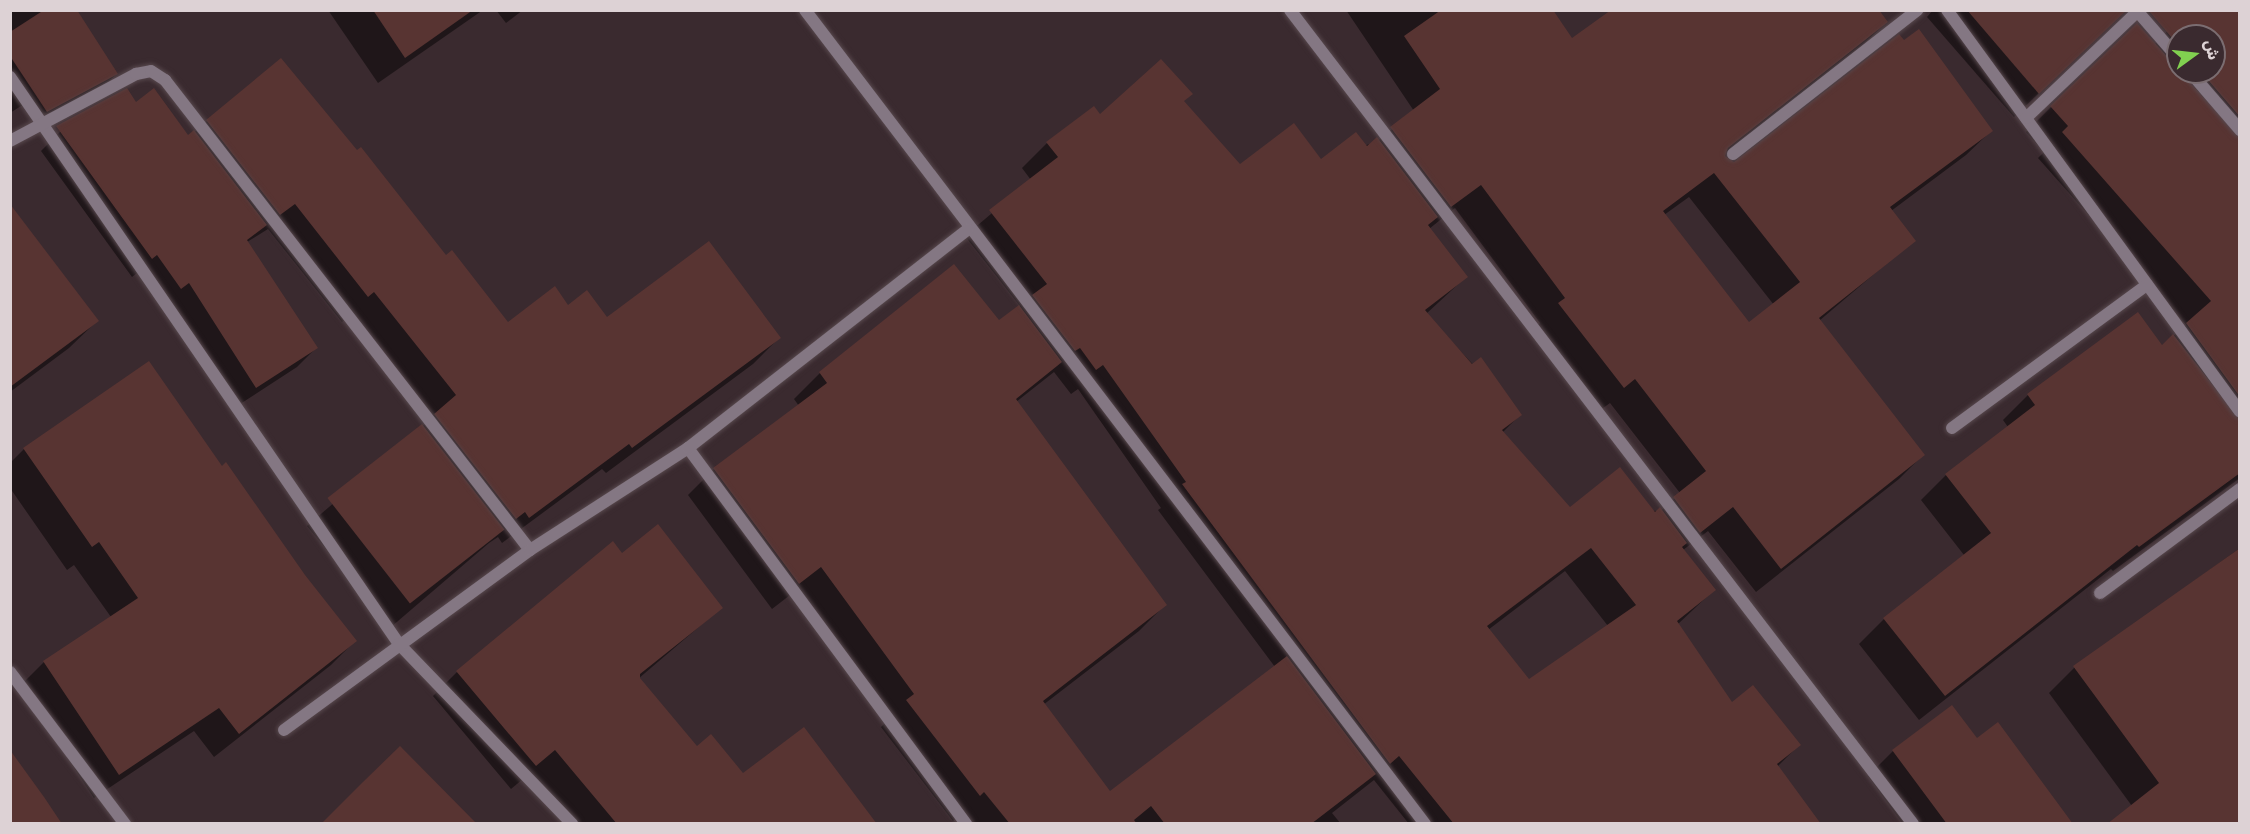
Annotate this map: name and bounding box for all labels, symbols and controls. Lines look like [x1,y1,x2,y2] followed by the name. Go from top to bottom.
[2166,24,2226,84] north arrow
[2200,37,2224,62] text: ش

